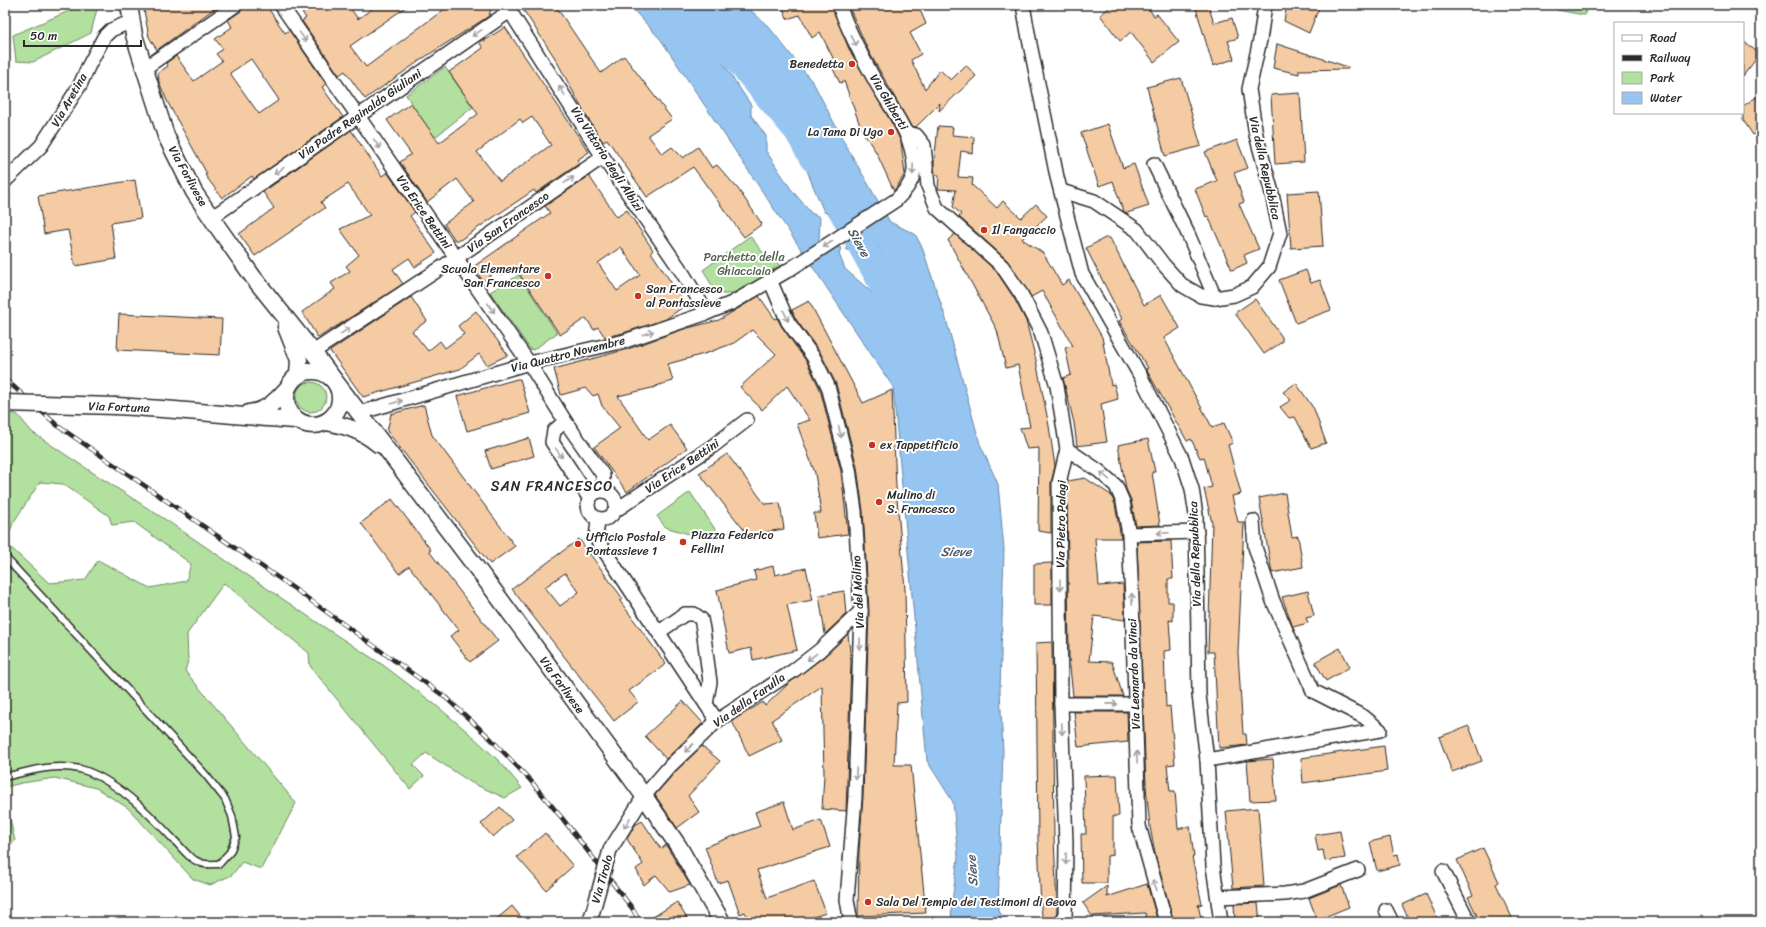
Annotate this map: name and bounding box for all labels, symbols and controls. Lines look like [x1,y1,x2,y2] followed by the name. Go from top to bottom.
[24,22,141,48] scale bar
[1614,22,1744,114] legend
[30,25,57,47] text: 50 m
[1650,27,1677,49] text: Road
[472,29,483,37] one-way arrow
[299,31,307,42] one-way arrow
[850,35,858,47] one-way arrow
[1650,47,1691,69] text: Railway
[790,53,844,75] place label: Benedetta
[847,59,857,69] marker: Benedetta
[293,62,427,165] street label: Via Padre Reginaldo Giuliani
[1650,67,1675,89] text: Park
[45,68,94,131] street label: Via Aretina
[863,69,915,135] street label: Via Ghiberti
[558,86,566,97] one-way arrow
[1650,87,1683,109] text: Water
[565,102,650,217] street label: Via Vittorio degli Albizi
[1242,114,1288,223] street label: Via della Repubblica
[808,121,883,143] place label: La Tana Di Ugo
[886,127,896,137] marker: La Tana Di Ugo
[373,138,381,149] one-way arrow
[162,141,214,211] street label: Via Forlivese
[910,162,917,175] one-way arrow
[273,167,284,175] one-way arrow
[390,170,458,254] street label: Via Erice Bettini
[564,176,575,184] one-way arrow
[462,185,554,259] street label: Via San Francesco
[991,219,1056,241] place label: Il Fangaccio
[841,223,877,263] water label: Sieve
[979,225,989,235] marker: Il Fangaccio
[823,240,834,248] one-way arrow
[703,246,785,282] park label: Parchetto della Ghiacciaia
[441,258,540,294] place label: Scuola Elementare San Francesco
[543,271,553,281] marker: Scuola Elementare San Francesco
[646,278,723,314] place label: San Francesco al Pontassieve
[633,291,643,301] marker: San Francesco al Pontassieve
[487,302,495,313] one-way arrow
[782,309,790,321] one-way arrow
[340,326,351,335] one-way arrow
[509,329,627,379] street label: Via Quattro Novembre
[642,329,655,336] one-way arrow
[88,395,151,419] street label: Via Fortuna
[390,398,403,405] one-way arrow
[836,425,844,438] one-way arrow
[640,432,725,499] street label: Via Erice Bettini
[880,434,958,456] place label: ex Tappetificio
[867,440,877,450] marker: ex Tappetificio
[555,447,563,458] one-way arrow
[1100,471,1110,481] one-way arrow
[491,474,613,499] district label: SAN FRANCESCO
[1049,479,1073,568] street label: Via Pietro Palagi
[887,484,955,520] place label: Mulino di S. Francesco
[874,497,884,507] marker: Mulino di S. Francesco
[1182,500,1208,607] street label: Via della Repubblica
[691,524,774,560] place label: Piazza Federico Fellini
[586,526,666,562] place label: Ufficio Postale Pontassieve 1
[1157,529,1170,537] one-way arrow
[678,537,688,547] marker: Piazza Federico Fellini
[573,539,583,549] marker: Ufficio Postale Pontassieve 1
[941,540,973,563] water label: Sieve
[845,555,871,629] street label: Via del Molino
[1056,578,1064,591] one-way arrow
[1129,593,1136,606] one-way arrow
[1121,618,1147,730] street label: Via Leonardo da Vinci
[856,637,863,650] one-way arrow
[533,652,591,719] street label: Via Forlivese
[806,652,817,661] one-way arrow
[708,667,790,733] street label: Via della Farulla
[1105,700,1118,708] one-way arrow
[1059,722,1066,735] one-way arrow
[684,743,694,753] one-way arrow
[1133,751,1140,764] one-way arrow
[852,767,859,780] one-way arrow
[623,817,631,828] one-way arrow
[585,852,619,906] street label: Via Tirolo
[1062,852,1070,865] one-way arrow
[959,853,985,887] water label: Sieve
[1151,878,1158,891] one-way arrow
[876,891,1077,913] place label: Sala Del Tempio dei Testimoni di Geova
[863,897,873,907] marker: Sala Del Tempio dei Testimoni di Geova

